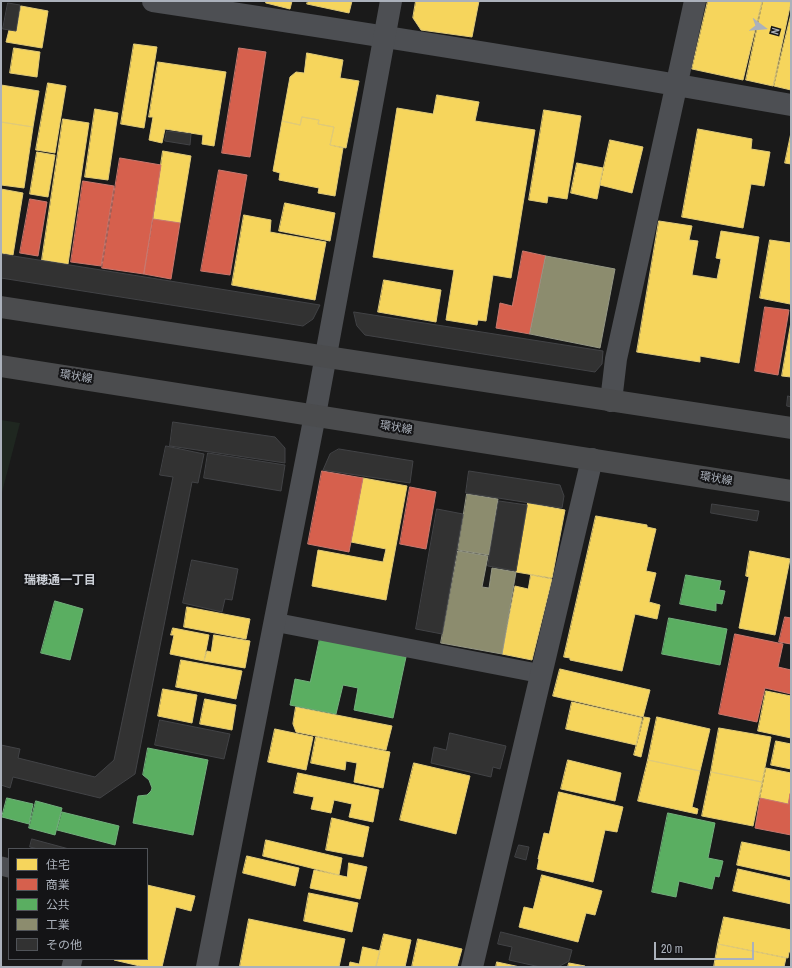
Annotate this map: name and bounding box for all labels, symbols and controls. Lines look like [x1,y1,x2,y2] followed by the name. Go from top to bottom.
[744,8,784,48] north arrow
[768,26,783,36] text: N
[59,368,93,386] street label: 環状線
[379,419,413,437] street label: 環状線
[699,470,733,488] street label: 環状線
[24,574,96,588] district label: 瑞穂通一丁目
[8,848,148,960] legend
[46,857,70,873] text: 住宅
[46,877,70,893] text: 商業
[46,897,70,913] text: 公共
[46,917,70,933] text: 工業
[656,934,756,960] scale bar
[46,937,82,953] text: その他
[661,941,683,957] text: 20 m

